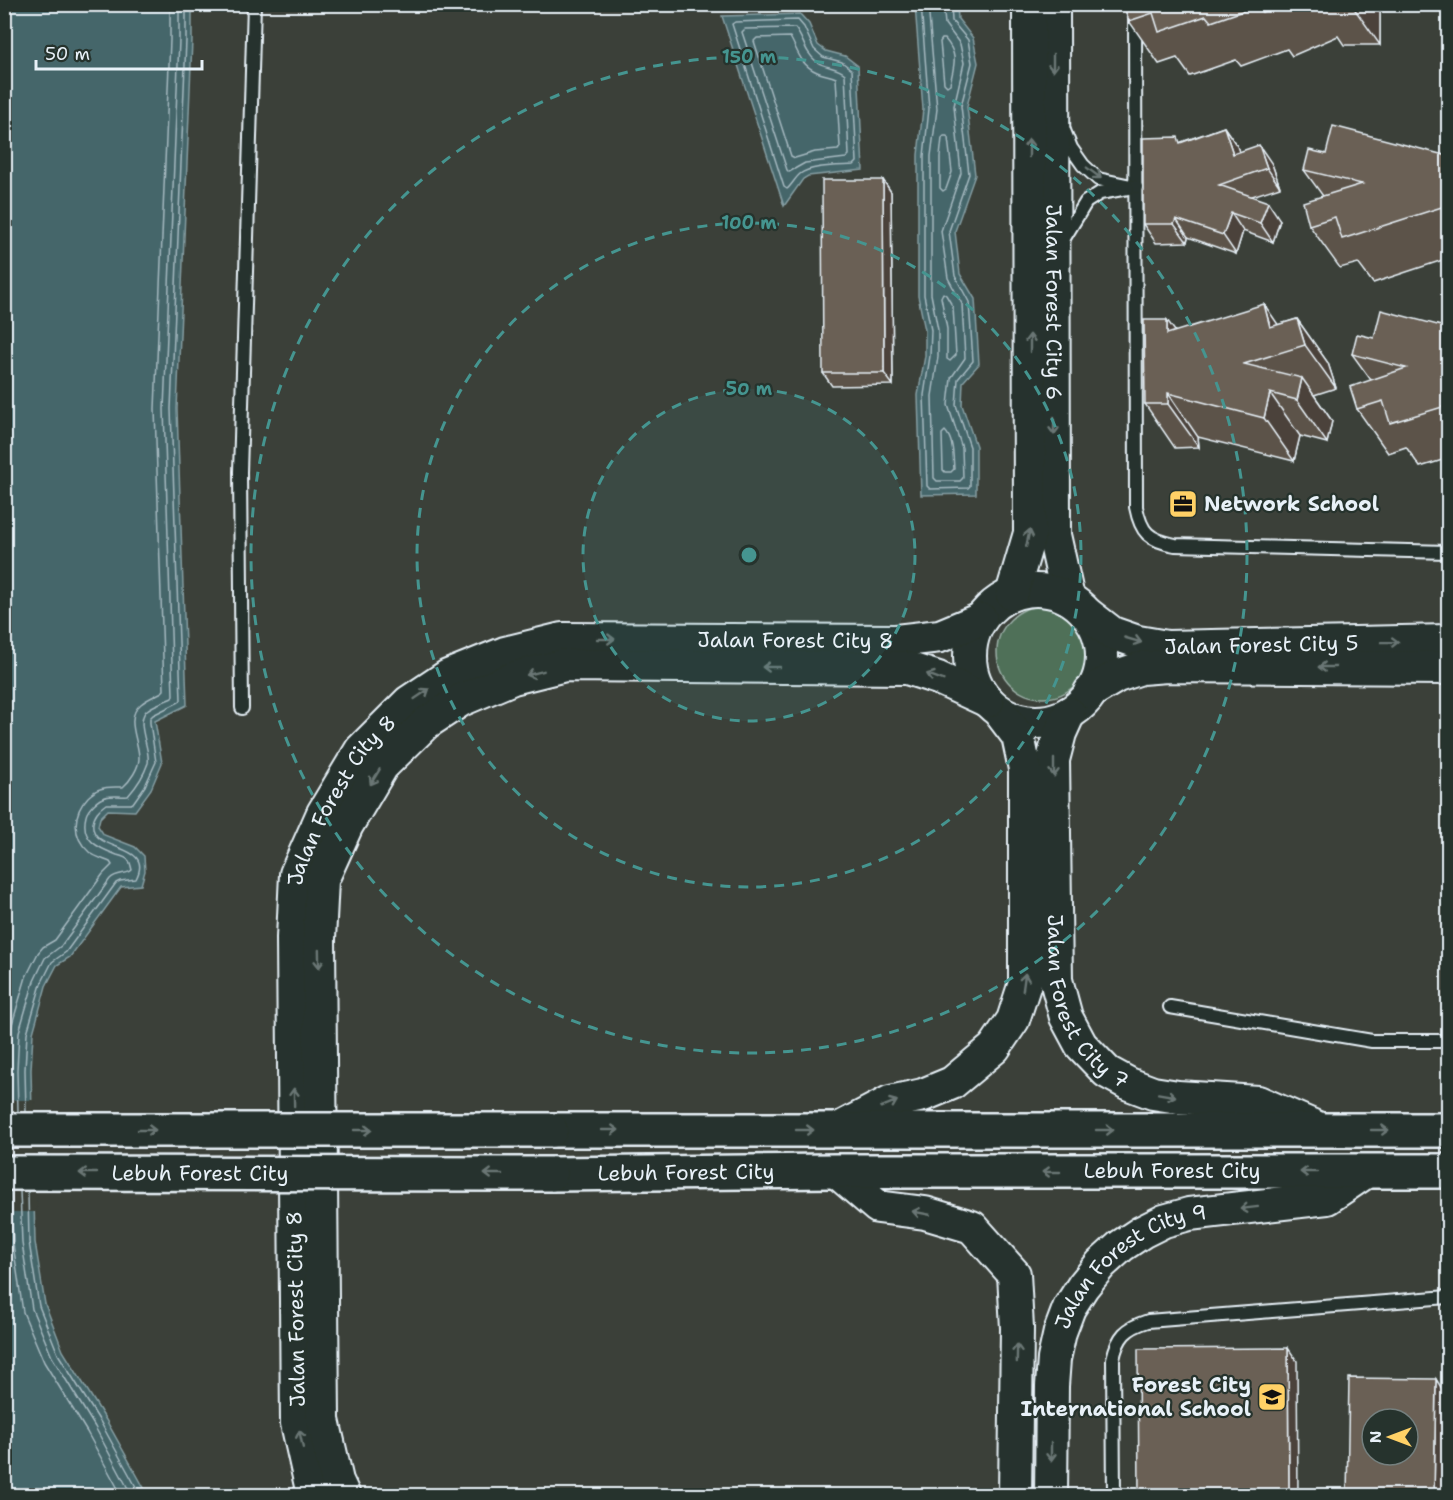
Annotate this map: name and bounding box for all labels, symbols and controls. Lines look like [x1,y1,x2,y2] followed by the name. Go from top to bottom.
[36,33,202,71] scale bar
[45,42,90,66] text: 50 m
[722,45,777,69] text: 150 m
[1047,52,1059,72] one-way arrow
[1023,139,1035,159] one-way arrow
[1085,167,1101,180] one-way arrow
[1039,204,1068,400] street label: Jalan Forest City 6
[721,211,777,235] text: 100 m
[1024,334,1036,354] one-way arrow
[726,377,773,401] text: 50 m
[1048,415,1060,435] one-way arrow
[1167,488,1199,520] office icon: Network School
[1204,490,1379,518] place label: Network School
[1022,529,1034,548] one-way arrow
[739,545,759,565] centre of rings
[697,626,894,655] street label: Jalan Forest City 8
[1164,629,1359,661] street label: Jalan Forest City 5
[595,633,615,645] one-way arrow
[1123,635,1142,646] one-way arrow
[1379,637,1399,648] one-way arrow
[761,661,781,673] one-way arrow
[1318,661,1338,673] one-way arrow
[525,668,544,680] one-way arrow
[926,671,944,682] one-way arrow
[413,687,430,699] one-way arrow
[281,709,402,886] street label: Jalan Forest City 8
[1048,758,1060,778] one-way arrow
[369,768,381,785] one-way arrow
[1041,914,1134,1095] street label: Jalan Forest City 7
[313,949,325,969] one-way arrow
[1018,973,1029,992] one-way arrow
[288,1088,300,1108] one-way arrow
[1157,1090,1176,1101] one-way arrow
[879,1098,898,1109] one-way arrow
[136,1124,156,1136] one-way arrow
[352,1124,372,1136] one-way arrow
[599,1124,619,1136] one-way arrow
[794,1124,814,1136] one-way arrow
[1094,1124,1114,1136] one-way arrow
[1370,1124,1390,1136] one-way arrow
[1083,1157,1261,1185] street label: Lebuh Forest City
[597,1158,775,1188] street label: Lebuh Forest City
[111,1159,289,1188] street label: Lebuh Forest City
[1041,1166,1061,1178] one-way arrow
[1299,1166,1319,1177] one-way arrow
[78,1167,98,1179] one-way arrow
[483,1168,503,1180] one-way arrow
[1048,1198,1208,1333] street label: Jalan Forest City 9
[1239,1203,1259,1214] one-way arrow
[912,1207,931,1218] one-way arrow
[280,1211,312,1407] street label: Jalan Forest City 8
[1011,1344,1023,1364] one-way arrow
[1021,1371,1251,1423] place label: Forest City International School
[1256,1381,1288,1413] school or university icon: Forest City International School
[1360,1407,1420,1467] north arrow
[294,1430,306,1449] one-way arrow
[1365,1431,1386,1443] text: N
[1045,1441,1057,1461] one-way arrow

